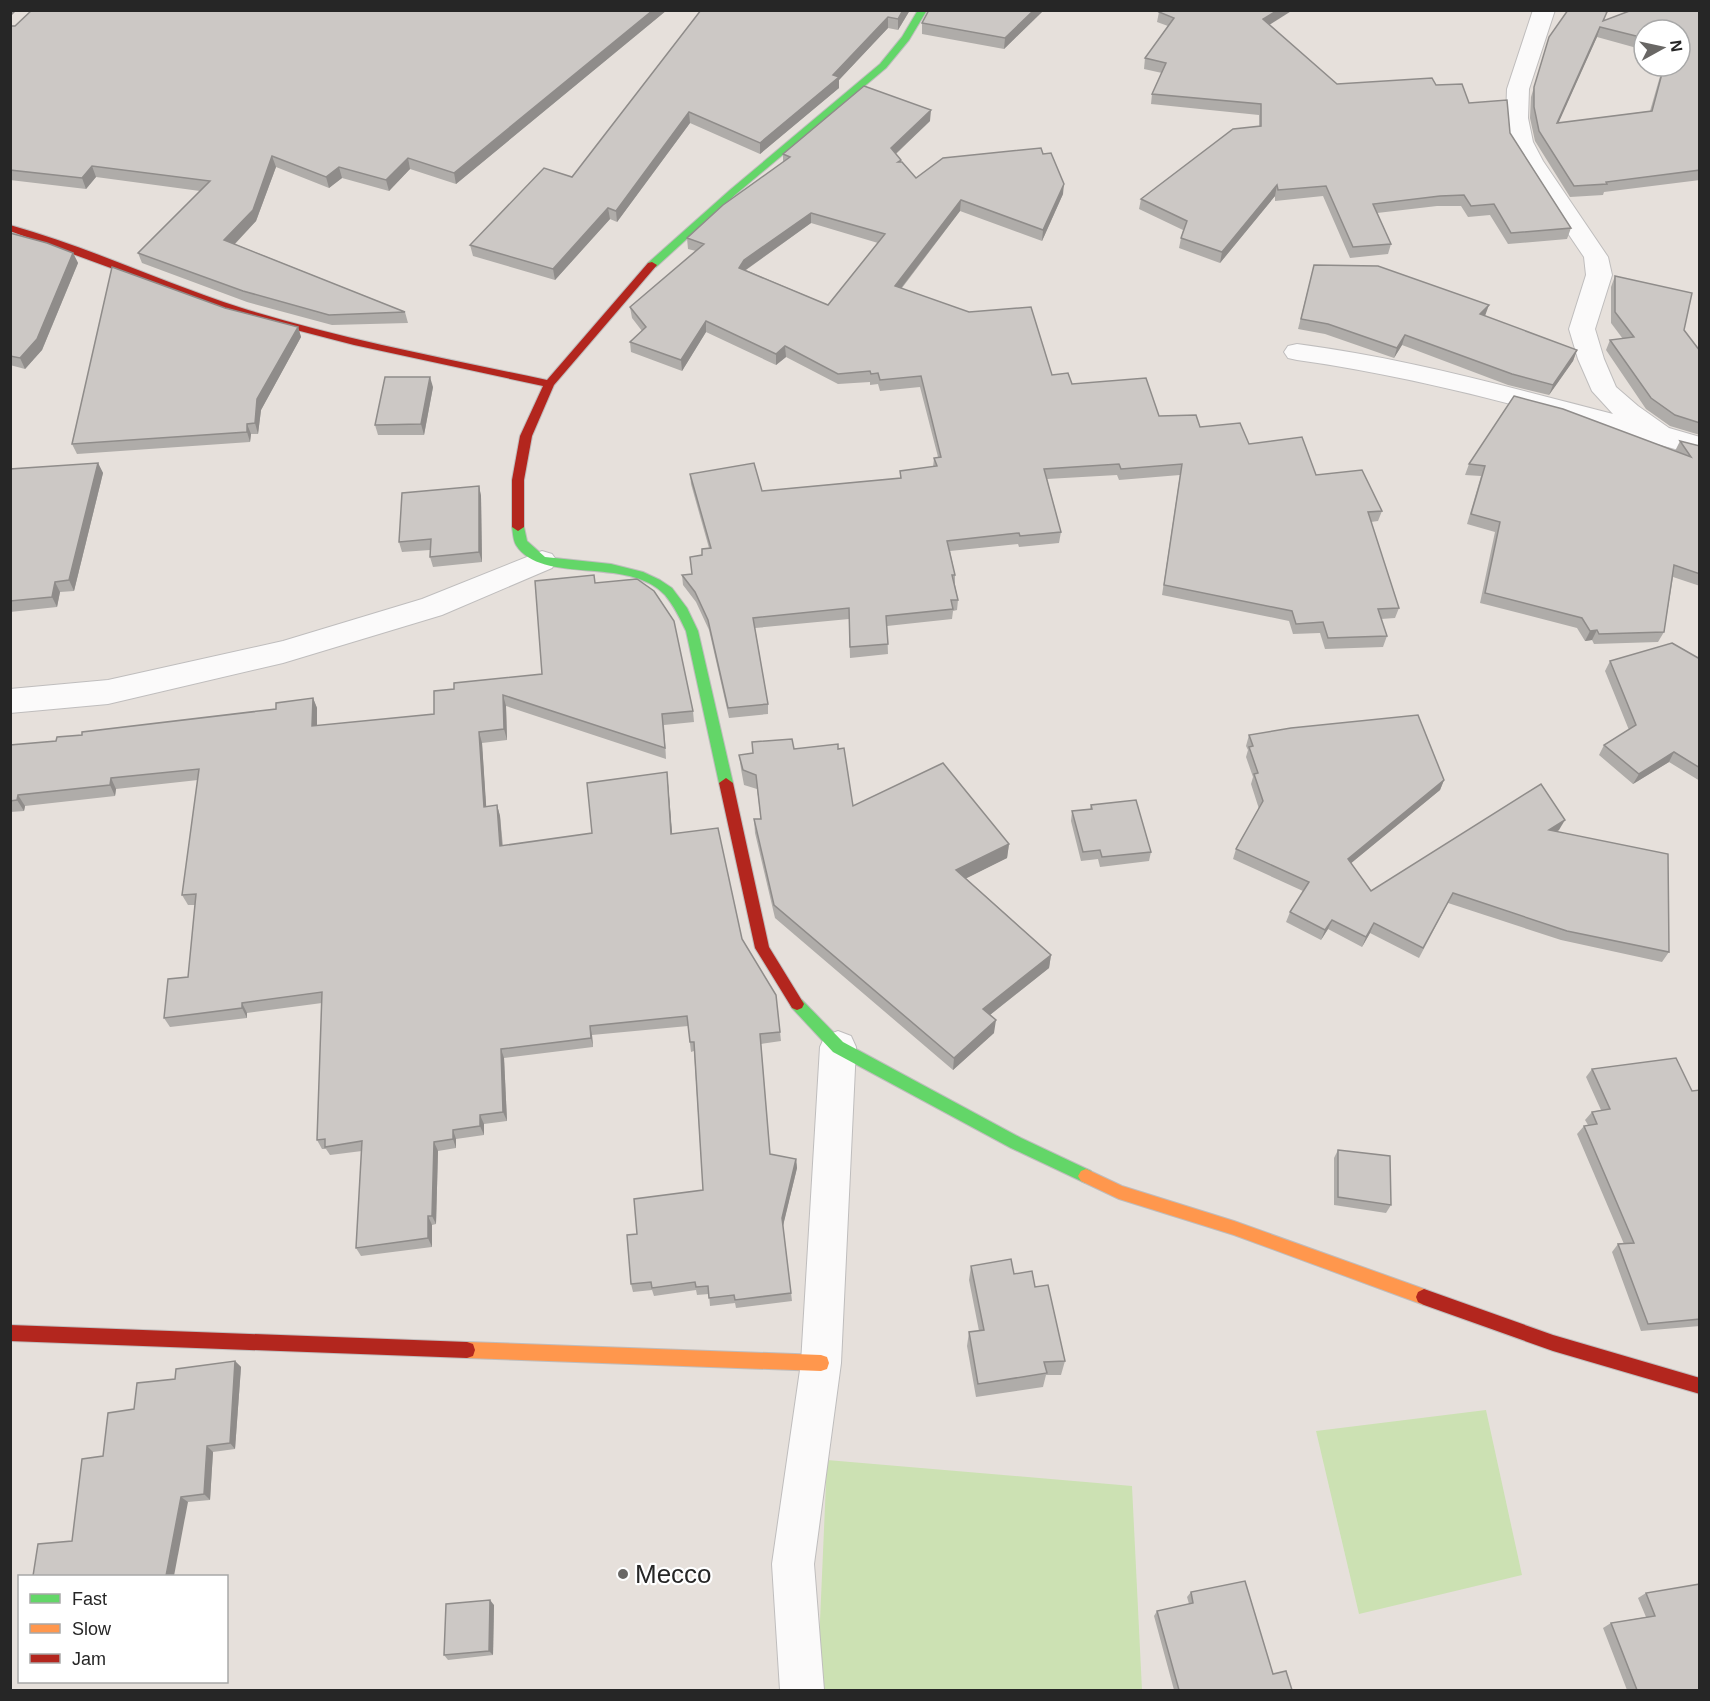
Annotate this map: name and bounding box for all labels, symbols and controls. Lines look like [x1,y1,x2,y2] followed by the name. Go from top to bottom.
[1632,18,1692,78] north arrow
[1667,39,1686,53] text: N
[635,1559,712,1589] place label: Mecco
[616,1567,630,1581] marker: Mecco
[18,1575,228,1683] legend
[72,1589,107,1609] text: Fast
[72,1619,112,1639] text: Slow
[72,1649,106,1669] text: Jam

